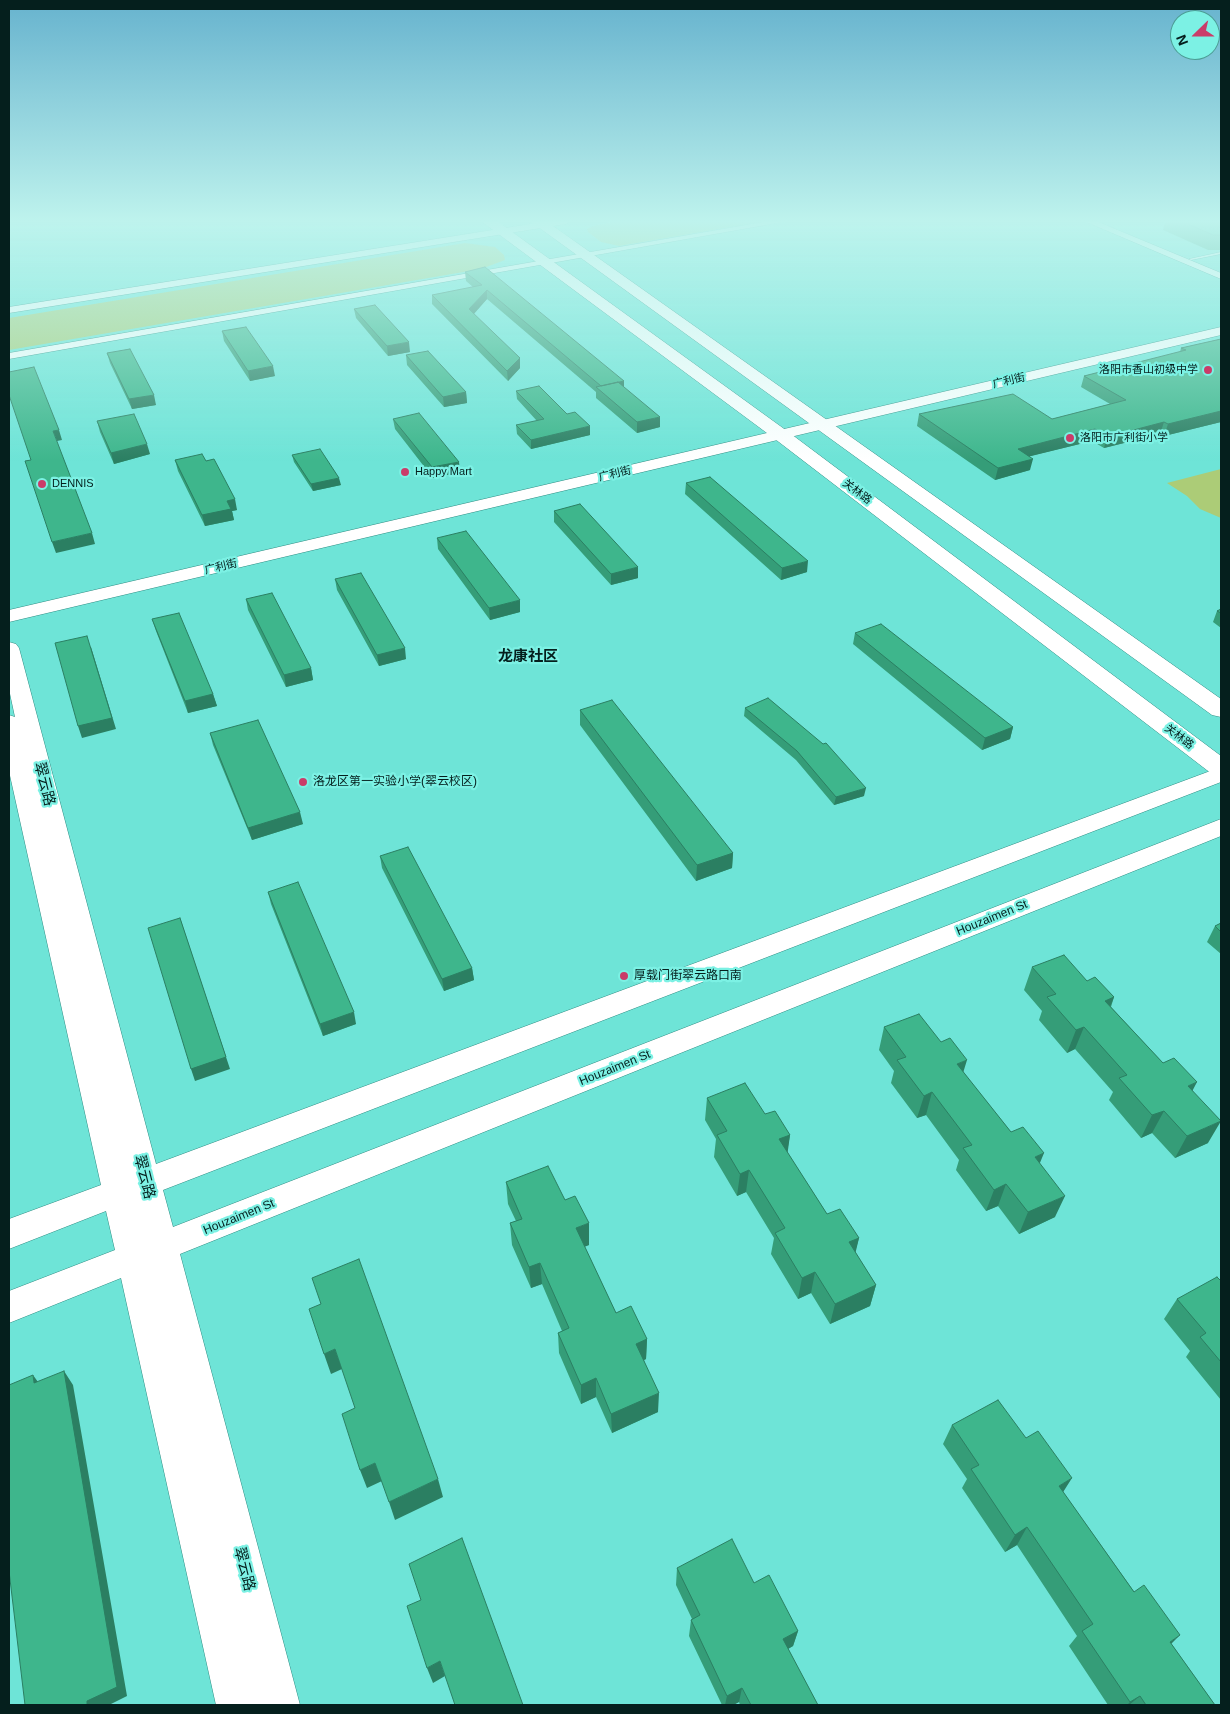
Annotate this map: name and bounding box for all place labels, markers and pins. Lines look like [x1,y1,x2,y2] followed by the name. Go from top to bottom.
[1099,363,1198,377] place label: 洛阳市香山初级中学
[1202,364,1214,376] marker: 洛阳市香山初级中学
[1080,431,1168,445] place label: 洛阳市广利街小学
[1064,432,1076,444] marker: 洛阳市广利街小学
[415,465,472,479] place label: Happy Mart
[399,466,411,478] marker: Happy Mart
[52,477,94,491] place label: DENNIS
[36,478,48,490] marker: DENNIS
[313,775,477,789] place label: 洛龙区第一实验小学(翠云校区)
[297,776,309,788] marker: 洛龙区第一实验小学(翠云校区)
[634,969,742,983] place label: 厚载门街翠云路口南
[618,970,630,982] marker: 厚载门街翠云路口南

